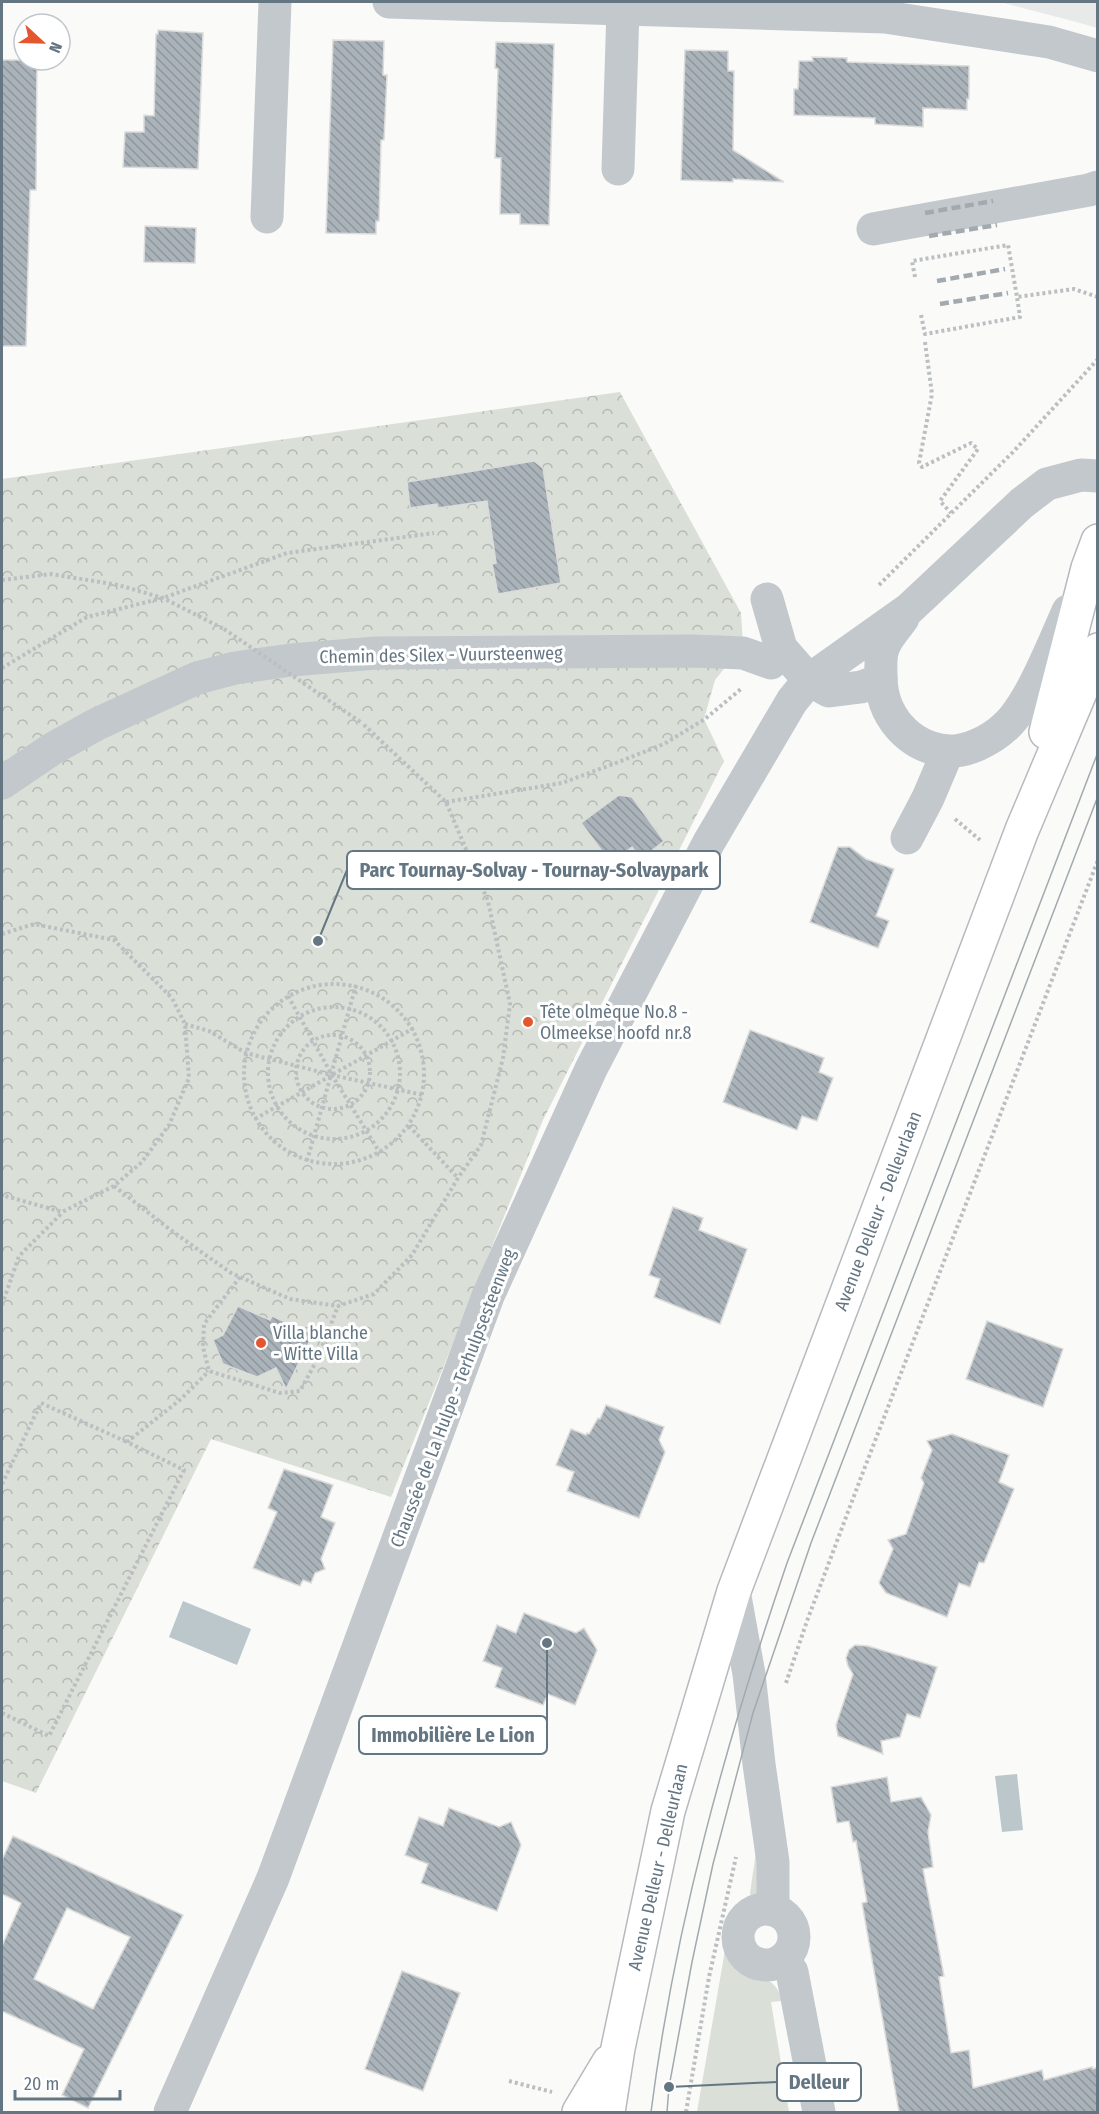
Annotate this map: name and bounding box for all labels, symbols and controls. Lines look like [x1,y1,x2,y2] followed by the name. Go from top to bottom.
[12,12,72,72] north arrow
[45,39,66,55] text: N
[319,642,563,668] street label: Chemin des Silex - Vuursteenweg
[347,851,720,889] callout: Parc Tournay-Solvay - Tournay-Solvaypark
[359,858,709,882] text: Parc Tournay-Solvay - Tournay-Solvaypark
[540,1001,692,1044] place label: Tête olmèque No.8 - Olmeekse hoofd nr.8
[521,1015,535,1029] marker: Tête olmèque No.8 - Olmeekse hoofd nr.8
[830,1108,926,1314] street label: Avenue Delleur - Delleurlaan
[386,1245,520,1550] street label: Chaussée de La Hulpe - Terhulpsesteenweg
[273,1322,368,1365] place label: Villa blanche - Witte Villa
[254,1336,268,1350] marker: Villa blanche - Witte Villa
[359,1716,547,1754] callout: Immobilière Le Lion
[371,1723,535,1747] text: Immobilière Le Lion
[623,1761,693,1973] street label: Avenue Delleur - Delleurlaan
[15,2063,120,2101] scale bar
[777,2063,861,2101] callout: Delleur
[789,2070,850,2094] text: Delleur
[24,2073,59,2095] text: 20 m

